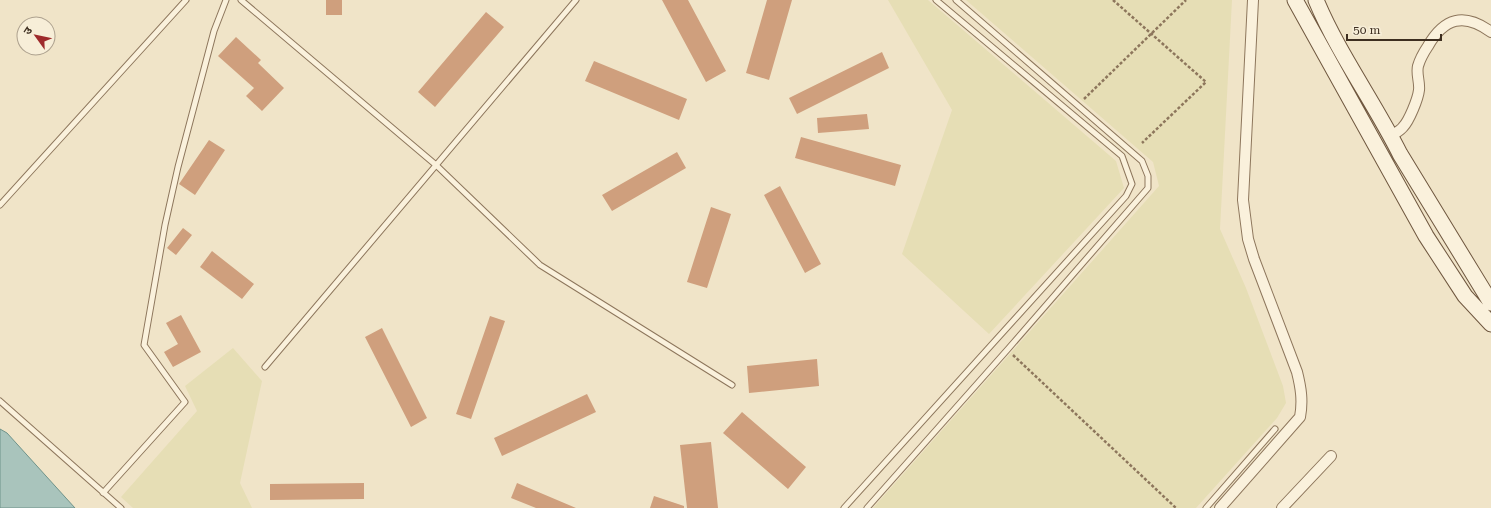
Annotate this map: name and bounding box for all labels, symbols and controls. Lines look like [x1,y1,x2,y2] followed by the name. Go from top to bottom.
[16,16,56,56] north arrow
[1347,16,1441,42] scale bar
[1353,23,1380,37] text: 50 m
[21,24,36,37] text: उ

